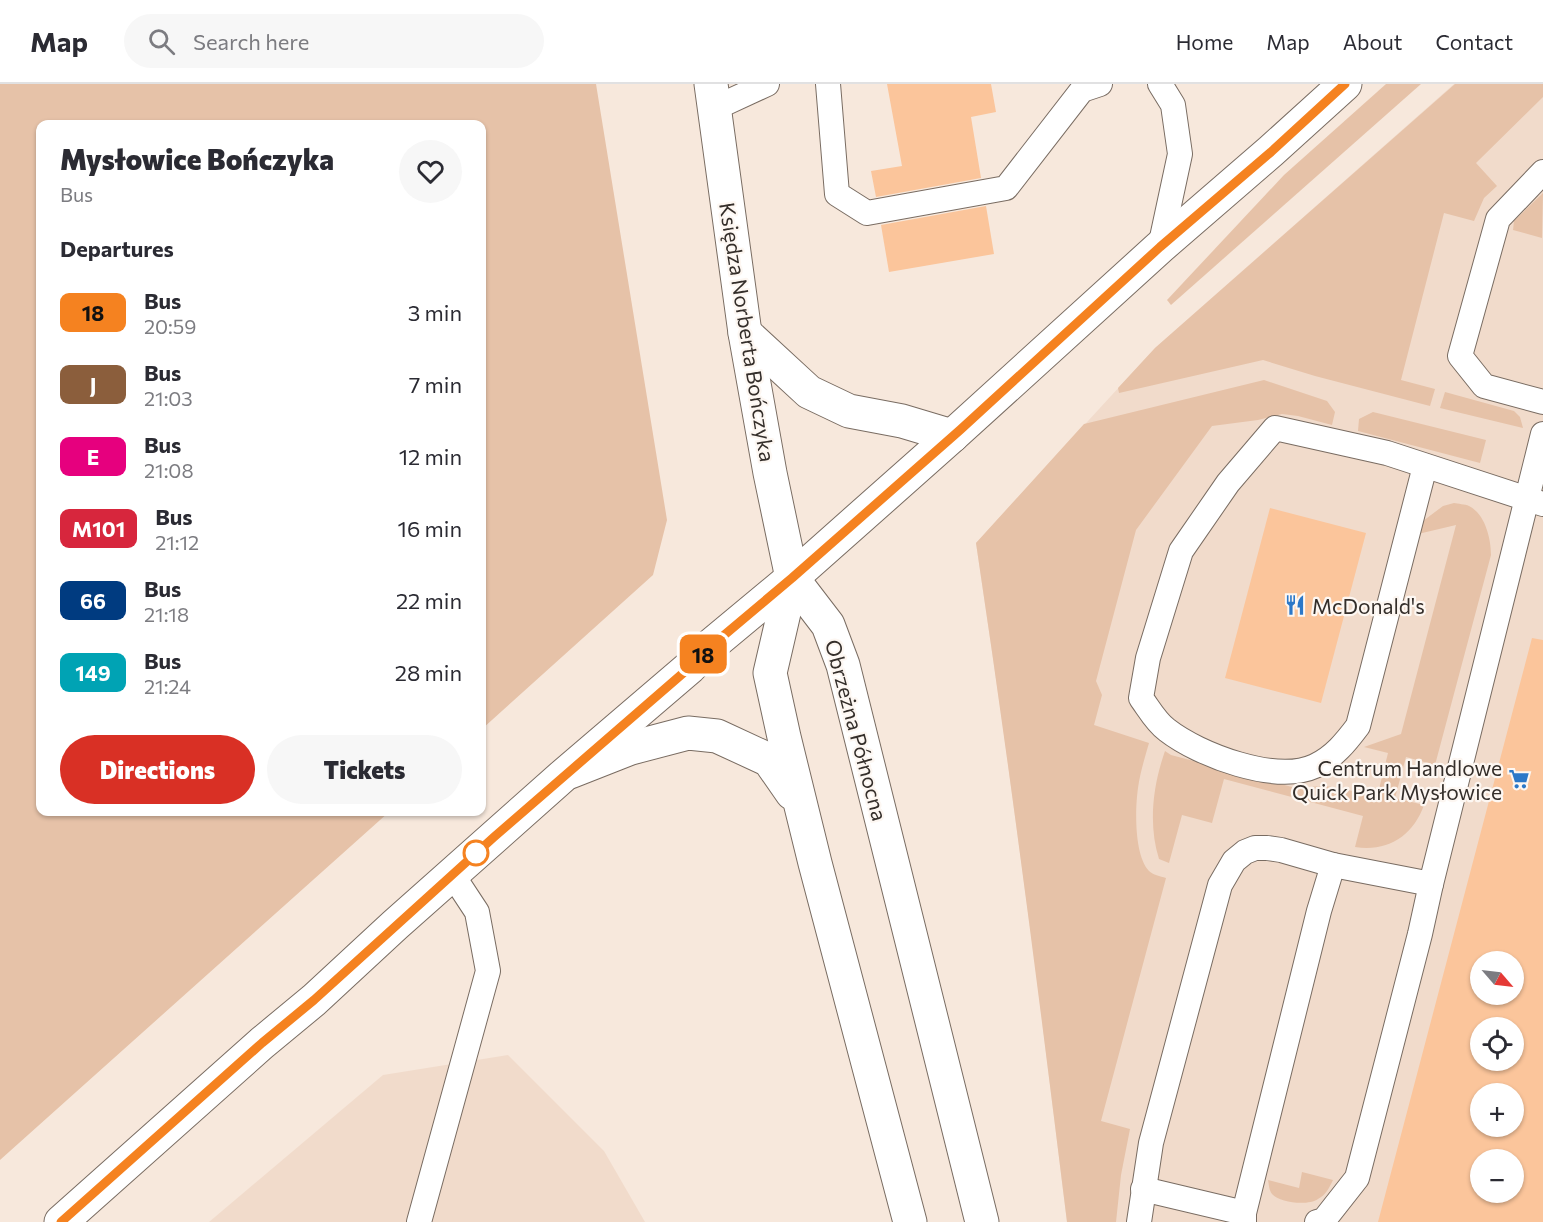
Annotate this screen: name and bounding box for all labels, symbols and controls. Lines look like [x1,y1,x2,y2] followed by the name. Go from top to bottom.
[124,14,544,68] search box
[30,24,88,58] text: Map
[145,25,178,58] icon: search
[193,28,309,55] text: Search here
[1176,29,1233,54] text: Home
[1266,29,1310,54] text: Map
[1343,29,1402,54] text: About
[1435,29,1513,54] text: Contact
[399,140,462,203] button: heart
[60,142,334,176] text: Mysłowice Bończyka
[60,182,93,206] text: Bus
[715,201,781,463] street label: Księdza Norberta Bończyka
[60,235,174,262] text: Departures
[144,287,181,314] text: Bus
[408,299,462,326] text: 3 min
[82,300,104,325] text: 18
[144,314,196,338] text: 20:59
[144,359,181,386] text: Bus
[409,371,462,398] text: 7 min
[90,372,96,397] text: J
[144,386,193,410] text: 21:03
[144,431,181,458] text: Bus
[399,443,462,470] text: 12 min
[87,444,99,469] text: E
[144,458,194,482] text: 21:08
[155,503,193,530] text: Bus
[398,515,462,542] text: 16 min
[72,516,125,541] text: M101
[155,530,199,554] text: 21:12
[144,575,181,602] text: Bus
[396,587,462,614] text: 22 min
[80,588,106,613] text: 66
[1283,593,1307,617] restaurant icon: McDonald's
[1312,593,1425,618] place label: McDonald's
[144,602,189,626] text: 21:18
[676,634,730,674] line badge: 18
[821,637,893,823] street label: Obrzeżna Północna
[692,642,714,667] text: 18
[144,647,181,674] text: Bus
[395,659,462,686] text: 28 min
[75,660,111,685] text: 149
[144,674,191,698] text: 21:24
[60,735,255,804] button: Directions
[267,735,462,804] button: Tickets
[1292,755,1502,804] place label: Centrum Handlowe Quick Park Mysłowice
[1507,767,1531,791] supermarket icon: Centrum Handlowe Quick Park Mysłowice
[463,840,489,866] unlabelled marker
[1470,951,1524,1005] north arrow
[1470,951,1524,1203] map controls
[1470,1017,1524,1071] button: locate
[1470,1083,1524,1137] button: +
[1470,1149,1524,1203] button: −

